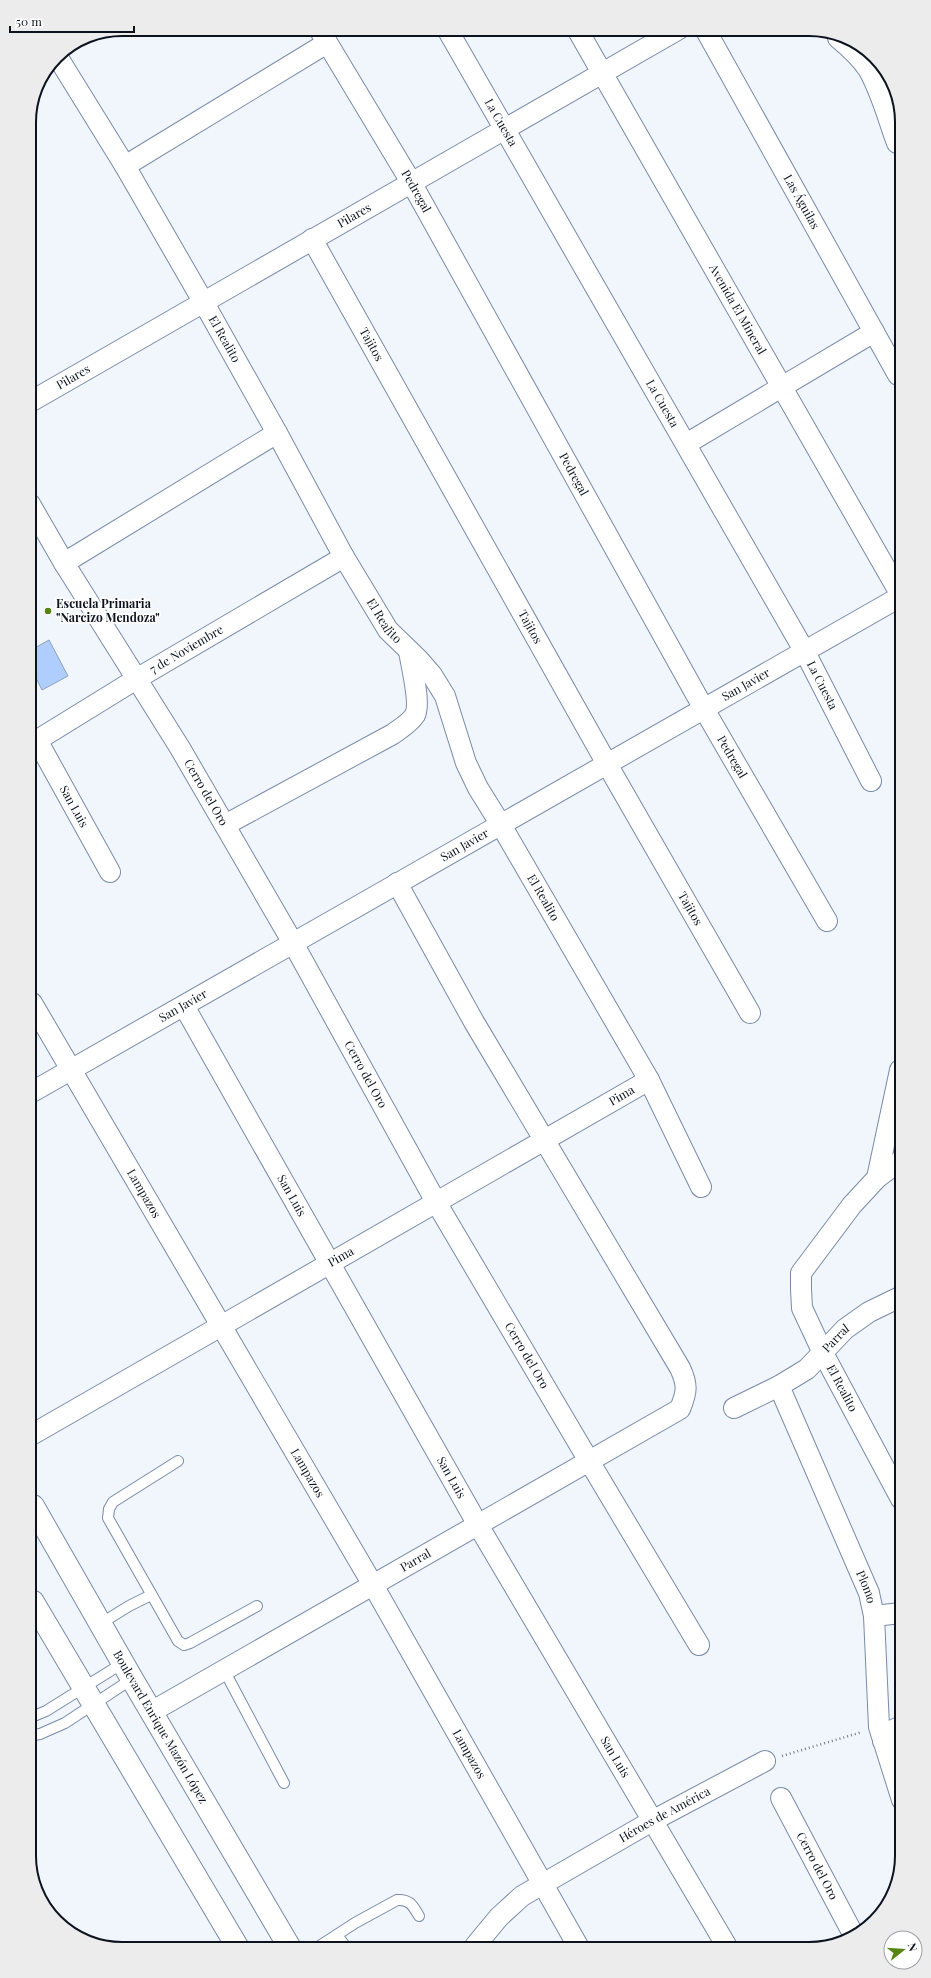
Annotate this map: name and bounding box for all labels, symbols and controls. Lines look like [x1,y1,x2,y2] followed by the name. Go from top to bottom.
[10,8,134,34] scale bar
[16,13,42,29] text: 50 m
[482,95,522,149] street label: La Cuesta
[398,166,436,215] street label: Pedregal
[781,171,824,232] street label: Las Águilas
[334,199,374,231] street label: Pilares
[706,260,771,357] street label: Avenida El Mineral
[206,312,245,365] street label: El Realito
[356,324,388,364] street label: Tajitos
[53,360,93,392] street label: Pilares
[643,376,683,430] street label: La Cuesta
[556,450,593,499] street label: Pedregal
[56,595,160,625] place label: Escuela Primaria "Narcizo Mendoza"
[364,595,406,646] street label: El Realito
[43,606,53,616] marker: Escuela Primaria "Narcizo Mendoza"
[515,607,547,646] street label: Tajitos
[146,621,226,676] street label: 7 de Noviembre
[804,658,842,712] street label: La Cuesta
[719,663,773,704] street label: San Javier
[714,732,752,781] street label: Pedregal
[181,756,233,829] street label: Cerro del Oro
[57,782,93,830] street label: San Luis
[437,824,492,864] street label: San Javier
[524,871,564,924] street label: El Realito
[675,888,707,928] street label: Tajitos
[156,984,210,1025] street label: San Javier
[341,1038,392,1111] street label: Cerro del Oro
[605,1081,637,1109] street label: Pima
[124,1166,165,1221] street label: Lampazos
[274,1171,311,1219] street label: San Luis
[325,1243,356,1270] street label: Pima
[502,1319,554,1392] street label: Cerro del Oro
[818,1319,852,1355] street label: Parral
[824,1361,862,1415] street label: El Realito
[288,1445,329,1500] street label: Lampazos
[434,1453,470,1501] street label: San Luis
[397,1544,434,1575] street label: Parral
[853,1568,880,1605] street label: Plomo
[110,1647,212,1806] street label: Boulevard Enrique Mazón López
[450,1726,490,1781] street label: Lampazos
[597,1733,634,1780] street label: San Luis
[616,1783,713,1845] street label: Héroes de América
[793,1829,843,1903] street label: Cerro del Oro
[883,1930,923,1970] north arrow
[905,1941,921,1953] text: N

